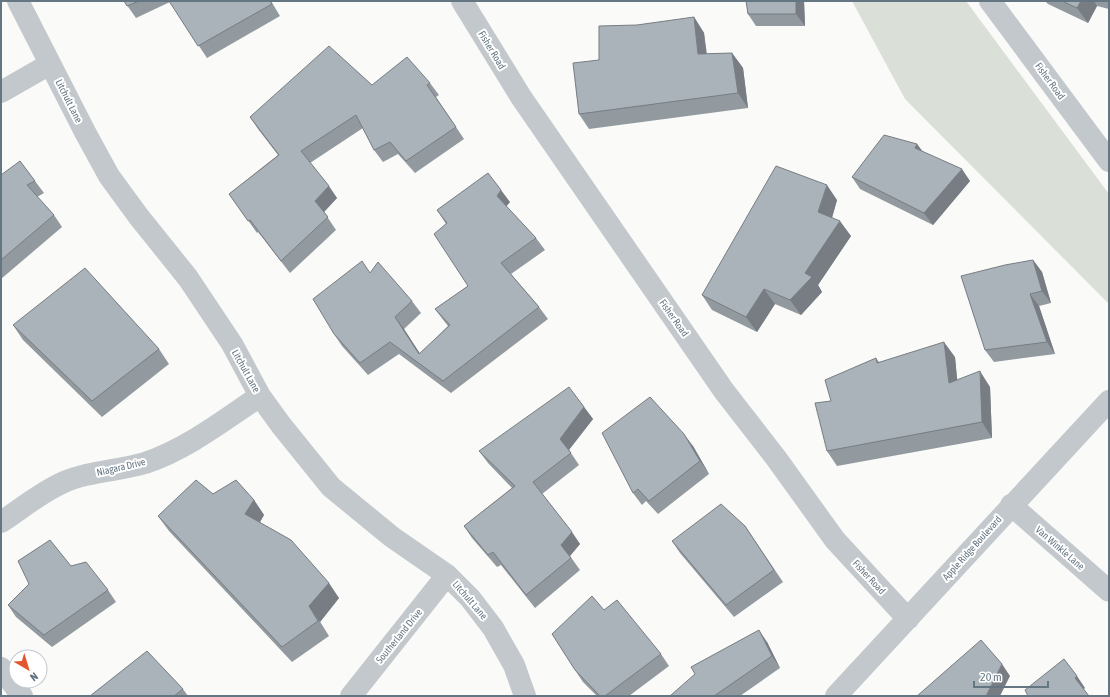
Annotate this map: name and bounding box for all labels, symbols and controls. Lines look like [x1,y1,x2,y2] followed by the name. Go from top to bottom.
[476,29,508,71] street label: Fisher Road
[1033,61,1067,102] street label: Fisher Road
[53,78,85,125] street label: Litchult Lane
[657,297,691,339] street label: Fisher Road
[230,348,262,395] street label: Litchult Lane
[96,456,147,478] street label: Niagara Drive
[940,513,1004,582] street label: Apple Ridge Boulevard
[1034,524,1087,572] street label: Van Winkle Lane
[850,558,888,597] street label: Fisher Road
[450,579,490,622] street label: Litchult Lane
[374,606,425,665] street label: Southerland Drive
[8,649,48,689] north arrow
[974,663,1048,689] scale bar
[28,670,40,684] text: N
[980,670,1002,684] text: 20 m

